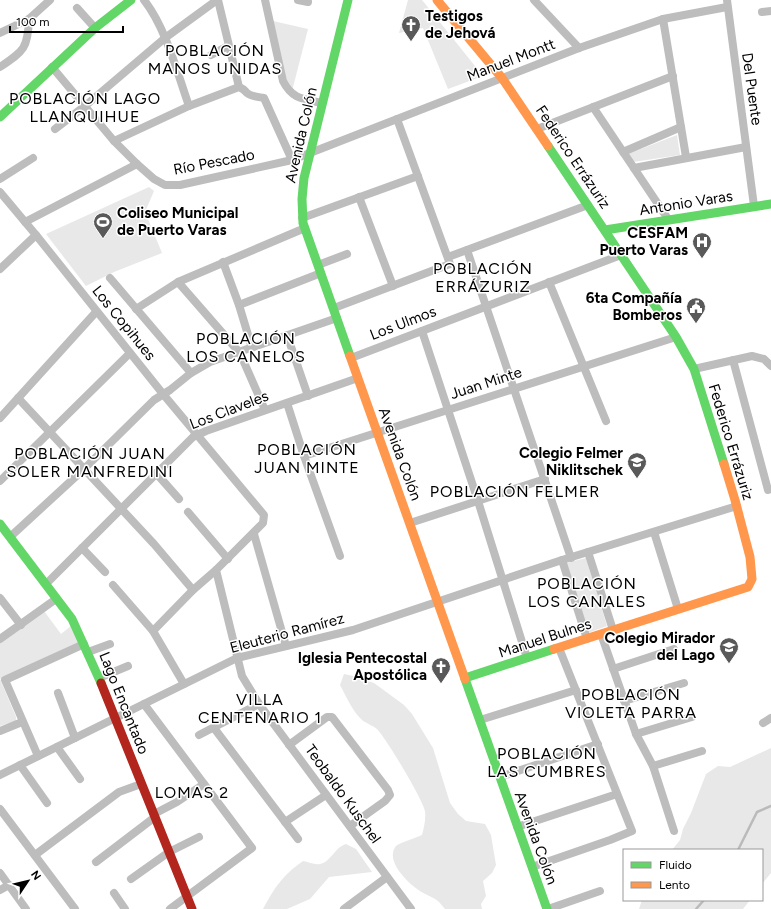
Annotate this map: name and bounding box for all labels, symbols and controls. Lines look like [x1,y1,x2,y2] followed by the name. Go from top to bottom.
[425,7,495,42] place label: Testigos de Jehová
[10,8,123,34] scale bar
[400,14,422,42] church icon: Testigos de Jehová
[16,15,50,29] text: 100 m
[464,35,558,85] street label: Manuel Montt
[148,41,282,78] district label: POBLACIÓN MANOS UNIDAS
[738,52,766,126] street label: Del Puente
[281,85,321,185] street label: Avenida Colón
[9,89,161,126] district label: POBLACIÓN LAGO LLANQUIHUE
[532,102,614,212] street label: Federico Errázuriz
[172,145,256,179] street label: Río Pescado
[638,187,734,219] street label: Antonio Varas
[117,204,238,239] place label: Coliseo Municipal de Puerto Varas
[92,211,114,239] sports icon: Coliseo Municipal de Puerto Varas
[599,224,688,259] place label: CESFAM Puerto Varas
[691,231,713,259] hospital icon: CESFAM Puerto Varas
[433,259,533,296] district label: POBLACIÓN ERRÁZURIZ
[88,282,160,364] street label: Los Copihues
[586,289,682,324] place label: 6ta Compañía Bomberos
[685,296,707,324] public building icon: 6ta Compañía Bomberos
[367,302,439,344] street label: Los Ulmos
[186,329,306,366] district label: POBLACIÓN LOS CANELOS
[448,363,524,403] street label: Juan Minte
[705,382,757,502] street label: Federico Errázuriz
[187,387,271,433] street label: Los Claveles
[375,405,425,503] street label: Avenida Colón
[254,440,360,477] district label: POBLACIÓN JUAN MINTE
[7,444,174,481] district label: POBLACIÓN JUAN SOLER MANFREDINI
[519,444,623,479] place label: Colegio Felmer Niklitschek
[626,451,648,479] school or university icon: Colegio Felmer Niklitschek
[430,482,600,501] district label: POBLACIÓN FELMER
[528,574,646,611] district label: POBLACIÓN LOS CANALES
[228,609,346,657] street label: Eleuterio Ramírez
[496,615,594,661] street label: Manuel Bulnes
[604,629,715,664] place label: Colegio Mirador del Lago
[718,636,740,664] school or university icon: Colegio Mirador del Lago
[95,649,153,757] street label: Lago Encantado
[298,649,427,684] place label: Iglesia Pentecostal Apostólica
[430,656,452,684] church icon: Iglesia Pentecostal Apostólica
[565,685,697,722] district label: POBLACIÓN VIOLETA PARRA
[198,690,322,727] district label: VILLA CENTENARIO 1
[301,741,385,847] street label: Teobaldo Kuschel
[487,744,607,781] district label: POBLACIÓN LAS CUMBRES
[155,783,229,802] district label: LOMAS 2
[511,789,561,887] street label: Avenida Colón
[623,849,763,901] legend
[659,858,692,872] text: Fluido
[8,861,48,901] north arrow
[28,868,44,883] text: N
[659,878,690,892] text: Lento

